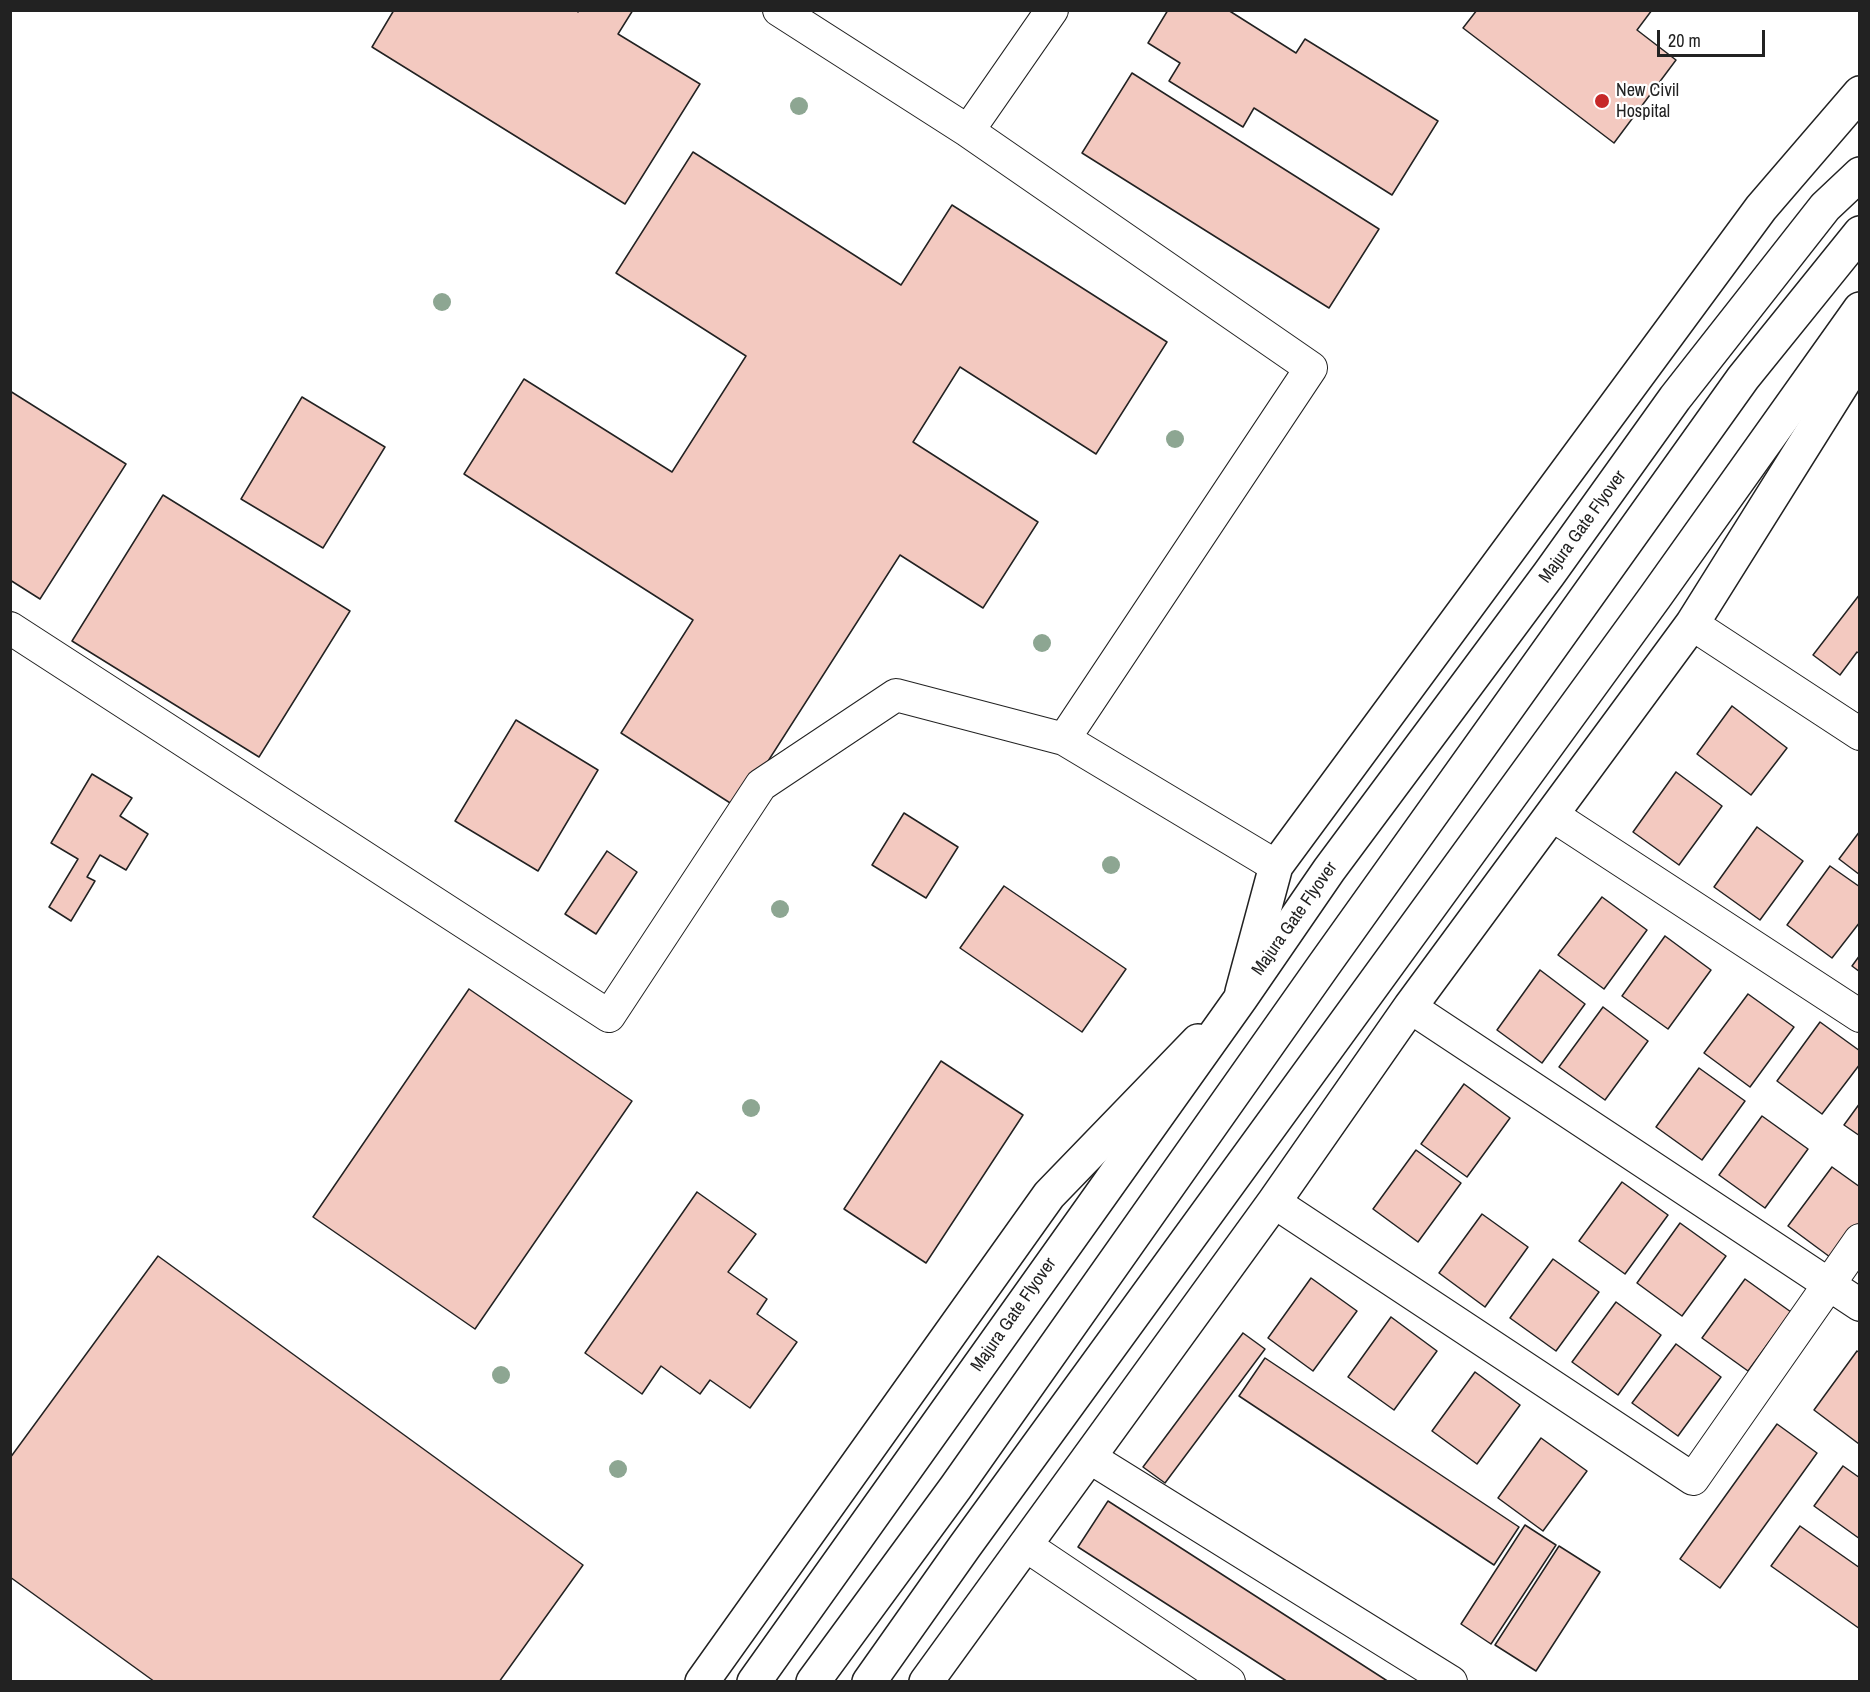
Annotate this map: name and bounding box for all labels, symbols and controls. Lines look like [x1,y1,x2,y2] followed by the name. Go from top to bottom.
[1660,18,1768,56] scale bar
[1668,28,1701,53] text: 20 m
[1616,80,1679,122] place label: New Civil Hospital
[1593,92,1611,110] marker: New Civil Hospital
[1535,467,1631,587] street label: Majura Gate Flyover
[1248,858,1342,980] street label: Majura Gate Flyover
[967,1254,1061,1376] street label: Majura Gate Flyover

